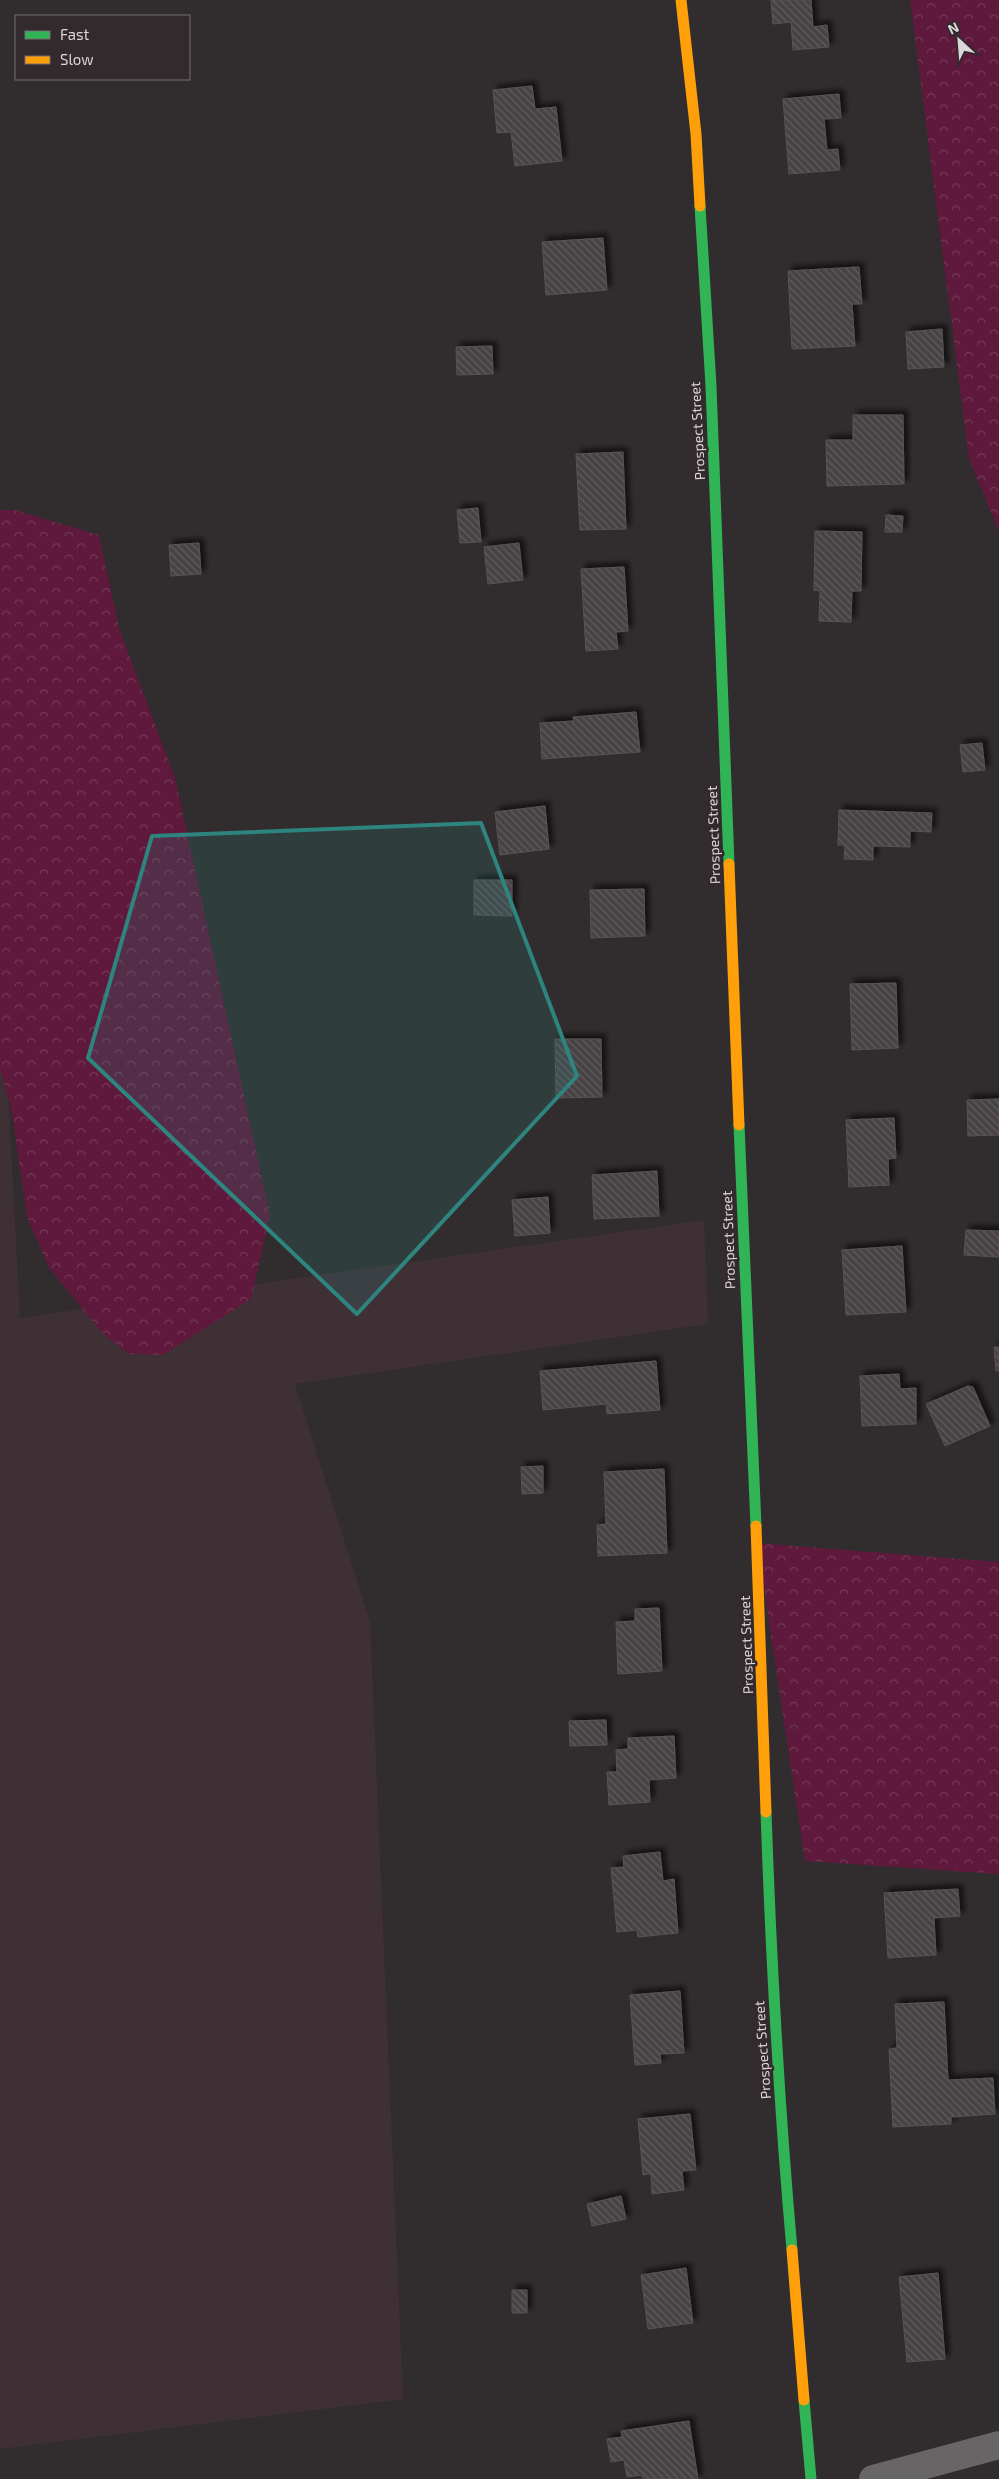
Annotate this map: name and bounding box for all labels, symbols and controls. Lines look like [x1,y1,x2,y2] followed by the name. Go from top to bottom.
[15,15,190,80] legend
[934,15,984,65] north arrow
[945,18,961,38] text: N
[60,25,90,43] text: Fast
[60,50,94,68] text: Slow
[686,381,708,481] street label: Prospect Street
[703,785,723,885] street label: Prospect Street
[718,1190,738,1290] street label: Prospect Street
[736,1595,756,1695] street label: Prospect Street
[750,2000,774,2100] street label: Prospect Street

